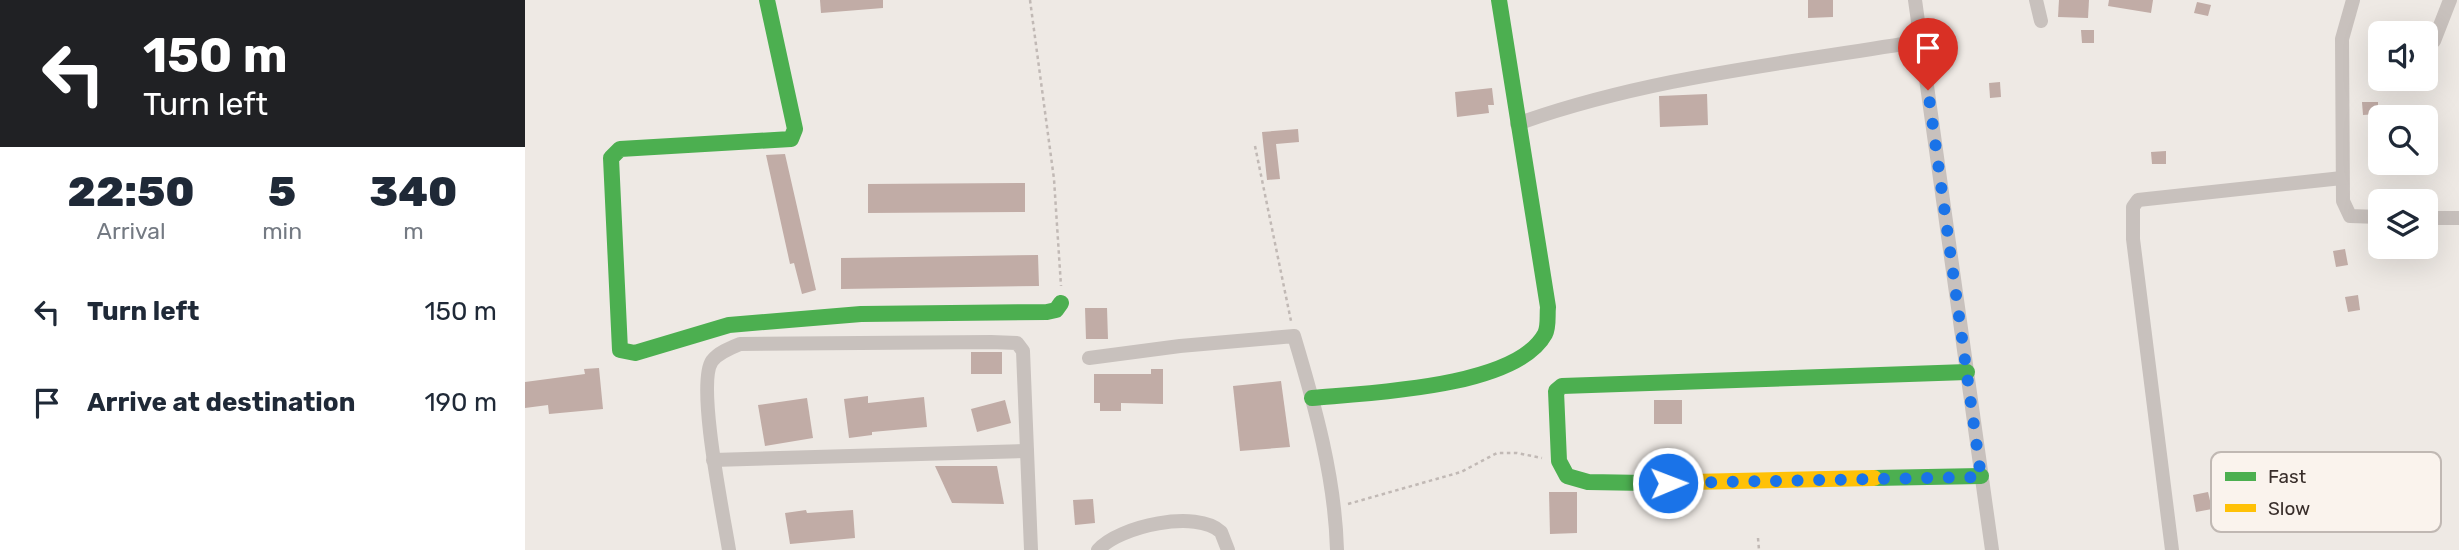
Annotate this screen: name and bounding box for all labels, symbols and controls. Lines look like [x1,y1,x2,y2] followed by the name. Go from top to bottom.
[1898,18,1958,90] pin
[2368,21,2438,259] map controls
[2368,21,2438,91] button: sound
[143,26,288,84] text: 150 m
[28,28,119,119] icon: left
[1909,29,1947,67] icon: arrive
[143,85,268,123] text: Turn left
[2368,105,2438,175] button: search
[67,167,195,217] text: 22:50
[268,167,296,217] text: 5
[370,167,457,217] text: 340
[2368,189,2438,259] button: layers
[97,217,166,245] text: Arrival
[262,217,302,245] text: min
[403,217,424,245] text: m
[28,293,66,331] icon: left
[87,296,199,327] text: Turn left
[424,296,497,327] text: 150 m
[28,384,66,422] icon: arrive
[87,387,355,418] text: Arrive at destination
[424,387,497,418] text: 190 m
[1631,446,1705,520] position arrow
[2211,452,2441,532] legend
[2268,465,2307,488] text: Fast
[2268,497,2310,520] text: Slow

